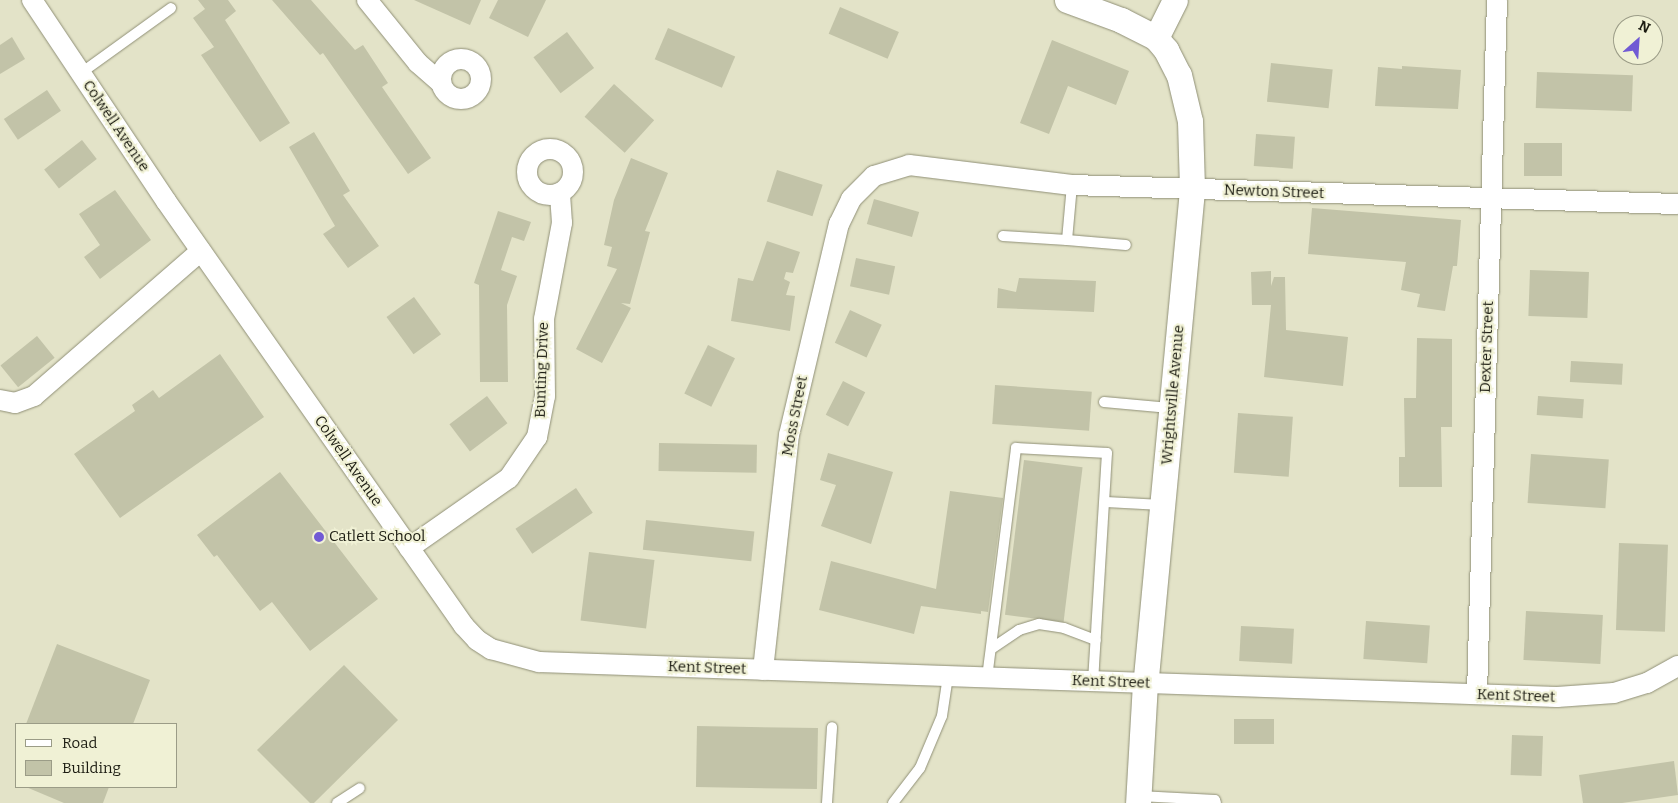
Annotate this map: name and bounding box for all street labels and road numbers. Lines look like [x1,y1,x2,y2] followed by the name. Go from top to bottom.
[79,77,153,175] street label: Colwell Avenue
[1224,181,1324,203] street label: Newton Street
[1476,301,1498,393] street label: Dexter Street
[531,322,553,418] street label: Bunting Drive
[1158,324,1188,466] street label: Wrightsville Avenue
[778,374,812,458] street label: Moss Street
[310,412,386,510] street label: Colwell Avenue
[667,658,747,678] street label: Kent Street
[1071,672,1151,692] street label: Kent Street
[1476,686,1556,706] street label: Kent Street

